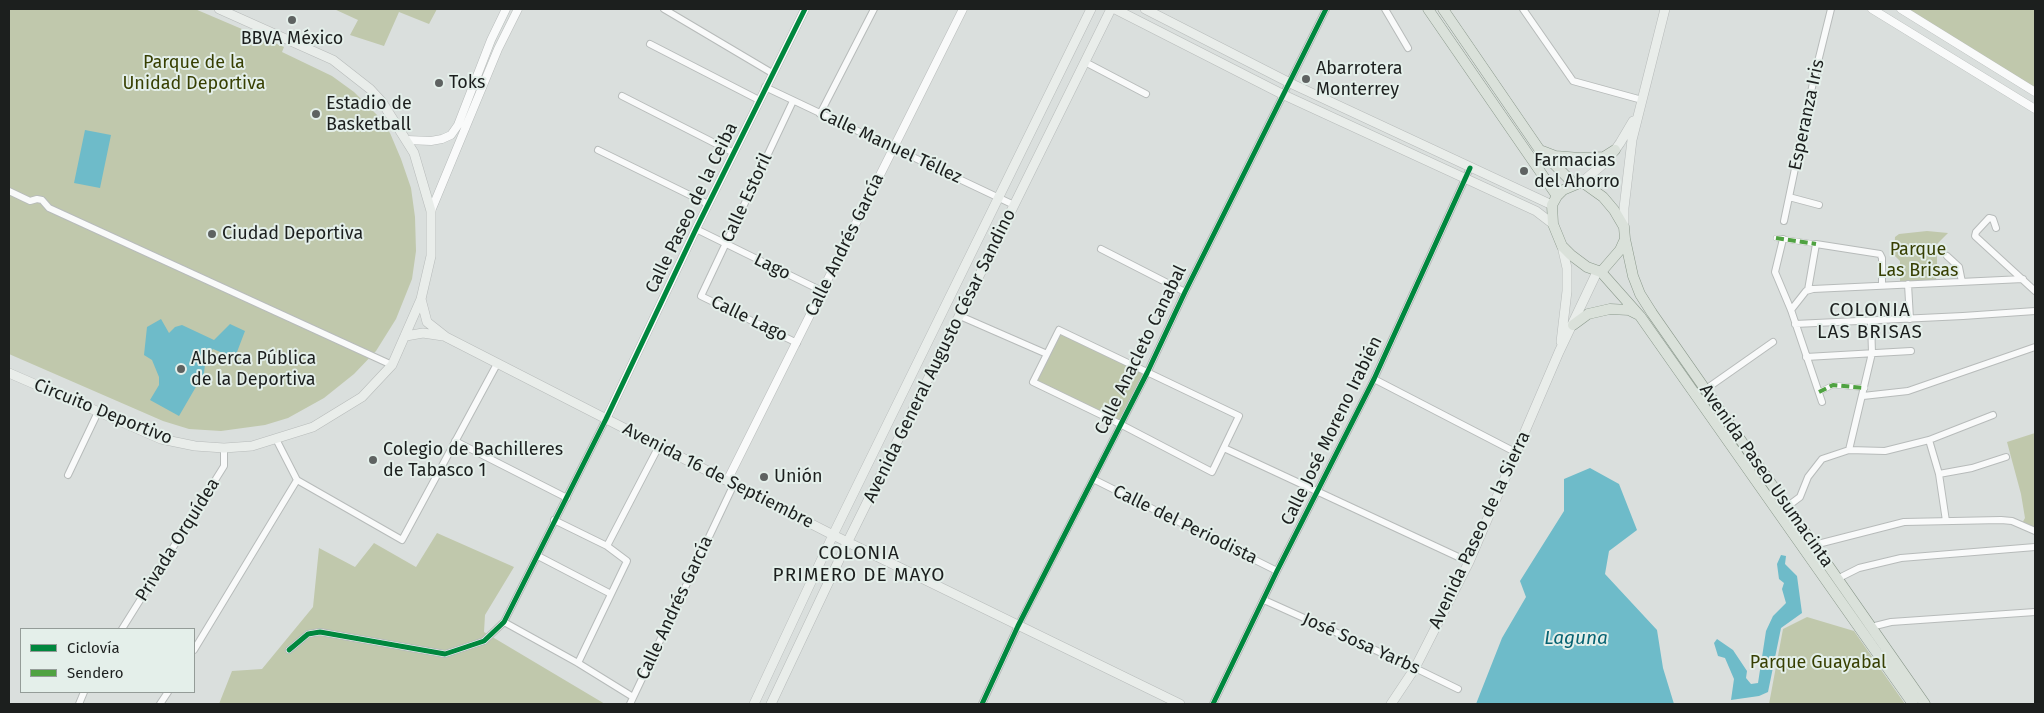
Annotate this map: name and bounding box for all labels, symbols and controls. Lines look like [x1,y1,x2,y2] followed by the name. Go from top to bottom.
[286,14,298,26] marker: BBVA México
[241,28,343,50] place label: BBVA México
[122,52,266,94] park label: Parque de la Unidad Deportiva
[1785,57,1829,173] street label: Esperanza Iris
[1316,58,1403,100] place label: Abarrotera Monterrey
[449,72,485,94] place label: Toks
[1300,73,1312,85] marker: Abarrotera Monterrey
[433,77,445,89] marker: Toks
[326,93,412,136] place label: Estadio de Basketball
[815,103,965,189] street label: Calle Manuel Téllez
[310,108,322,120] marker: Estadio de Basketball
[641,119,743,297] street label: Calle Paseo de la Ceiba
[717,150,777,246] street label: Calle Estoril
[1534,150,1620,192] place label: Farmacias del Ahorro
[1518,165,1530,177] marker: Farmacias del Ahorro
[801,170,889,320] street label: Calle Andrés García
[859,206,1021,506] street label: Avenida General Augusto César Sandino
[222,223,363,245] place label: Ciudad Deportiva
[206,228,218,240] marker: Ciudad Deportiva
[1878,239,1958,282] park label: Parque Las Brisas
[750,249,794,285] street label: Lago
[1091,262,1191,438] street label: Calle Anacleto Canabal
[707,291,791,347] street label: Calle Lago
[1816,300,1924,344] district label: COLONIA LAS BRISAS
[1277,333,1387,529] street label: Calle José Moreno Irabién
[191,348,316,390] place label: Alberca Pública de la Deportiva
[175,363,187,375] marker: Alberca Pública de la Deportiva
[31,374,175,450] street label: Circuito Deportivo
[1694,380,1838,572] street label: Avenida Paseo Usumacinta
[619,418,817,534] street label: Avenida 16 de Septiembre
[1425,428,1535,632] street label: Avenida Paseo de la Sierra
[383,439,563,482] place label: Colegio de Bachilleres de Tabasco 1
[367,454,379,466] marker: Colegio de Bachilleres de Tabasco 1
[774,466,823,488] place label: Unión
[758,471,770,483] marker: Unión
[131,474,225,606] street label: Privada Orquídea
[1109,481,1261,569] street label: Calle del Periodista
[632,532,718,684] street label: Calle Andrés García
[771,543,947,587] district label: COLONIA PRIMERO DE MAYO
[1299,608,1423,680] street label: José Sosa Yarbs
[20,628,195,693] legend
[1544,628,1608,650] water label: Laguna
[67,639,120,657] text: Ciclovía
[1750,652,1886,674] park label: Parque Guayabal
[67,664,123,682] text: Sendero

